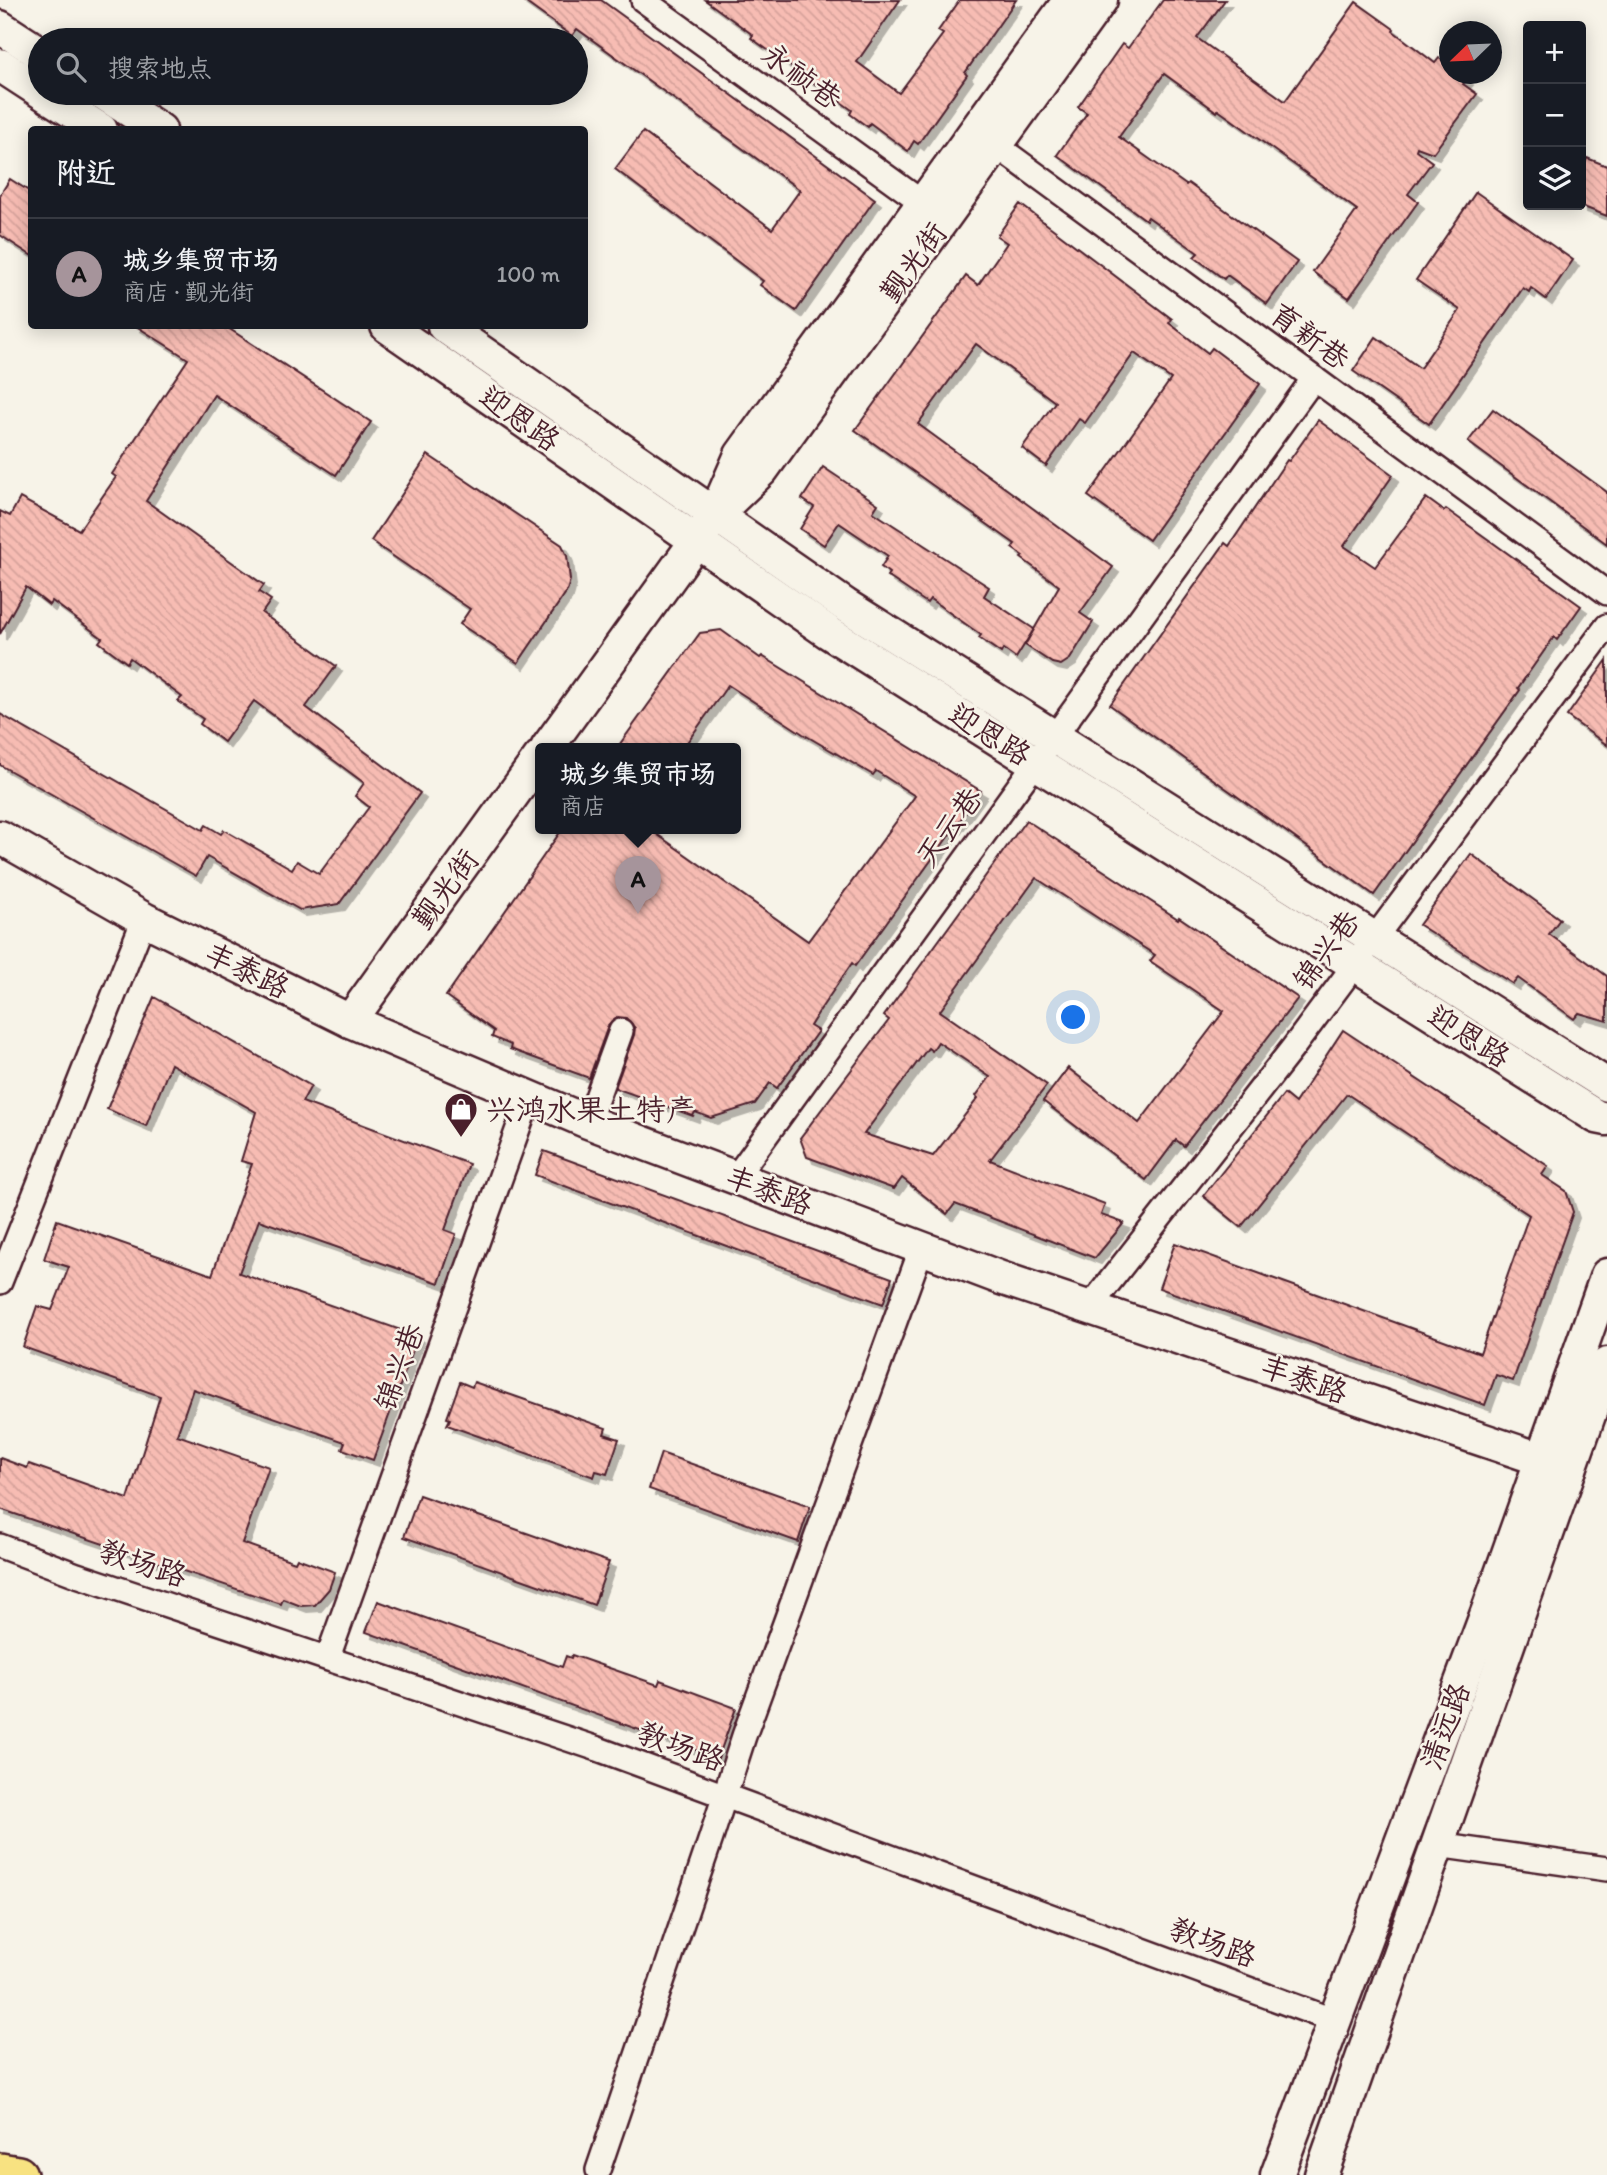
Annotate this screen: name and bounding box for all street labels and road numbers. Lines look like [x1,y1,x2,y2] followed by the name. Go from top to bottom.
[755,35,849,117] street label: 永祯巷
[872,215,954,309] street label: 觐光街
[1263,295,1357,377] street label: 育新巷
[473,377,567,459] street label: 迎恩路
[942,694,1038,774] street label: 迎恩路
[908,780,990,874] street label: 天云巷
[404,842,486,936] street label: 觐光街
[1285,903,1367,997] street label: 锦兴巷
[198,934,296,1006] street label: 丰泰路
[1421,996,1517,1076] street label: 迎恩路
[720,1157,818,1223] street label: 丰泰路
[366,1318,432,1416] street label: 锦兴巷
[1255,1347,1353,1411] street label: 丰泰路
[94,1531,192,1595] street label: 教场路
[1412,1677,1478,1775] street label: 清远路
[632,1713,730,1779] street label: 教场路
[1164,1909,1262,1975] street label: 教场路

